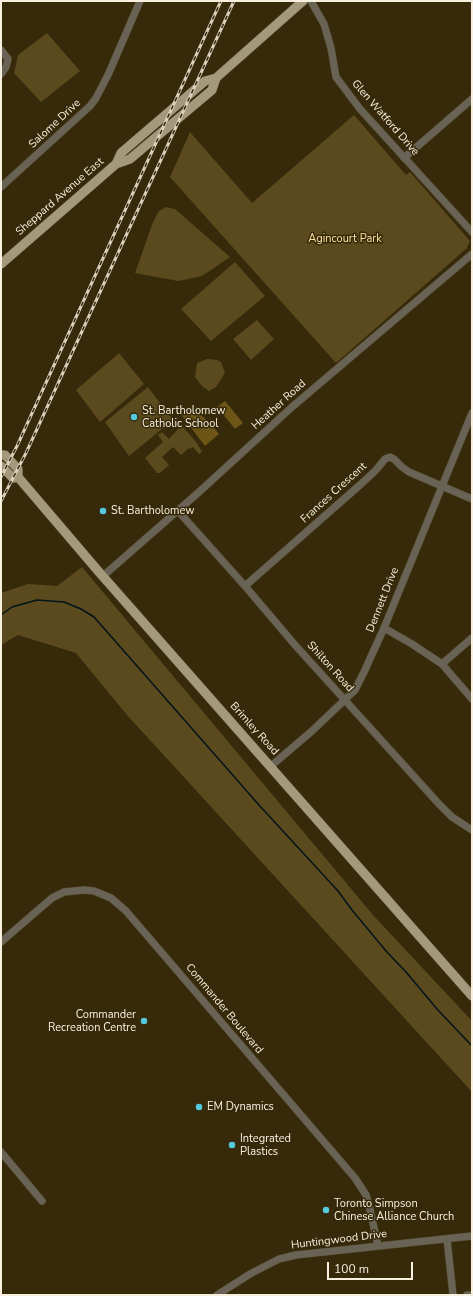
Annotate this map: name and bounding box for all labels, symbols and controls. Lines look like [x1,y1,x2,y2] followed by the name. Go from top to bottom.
[348,77,422,159] street label: Glen Watford Drive
[26,97,84,151] street label: Salome Drive
[13,155,107,239] street label: Sheppard Avenue East
[308,232,382,246] park label: Agincourt Park
[249,377,309,433] street label: Heather Road
[142,404,226,430] place label: St. Bartholomew Catholic School
[129,412,139,422] marker: St. Bartholomew Catholic School
[298,460,370,526] street label: Frances Crescent
[111,504,195,518] place label: St. Bartholomew
[98,506,108,516] marker: St. Bartholomew
[364,566,402,634] street label: Dennett Drive
[304,639,356,695] street label: Shilton Road
[227,700,281,758] street label: Brimley Road
[182,961,266,1057] street label: Commander Boulevard
[48,1008,136,1034] place label: Commander Recreation Centre
[139,1016,149,1026] marker: Commander Recreation Centre
[207,1100,274,1114] place label: EM Dynamics
[194,1102,204,1112] marker: EM Dynamics
[240,1132,291,1158] place label: Integrated Plastics
[227,1140,237,1150] marker: Integrated Plastics
[334,1197,454,1223] place label: Toronto Simpson Chinese Alliance Church
[321,1205,331,1215] marker: Toronto Simpson Chinese Alliance Church
[290,1228,388,1252] street label: Huntingwood Drive
[329,1254,415,1280] scale bar
[334,1261,369,1277] text: 100 m

